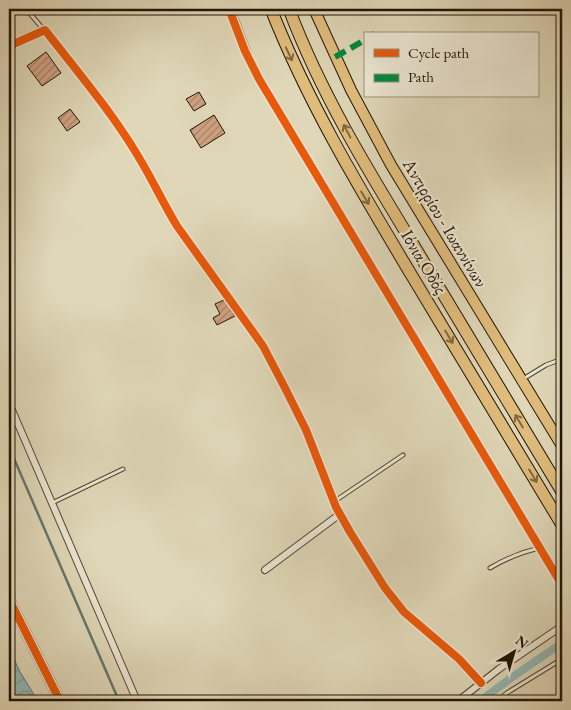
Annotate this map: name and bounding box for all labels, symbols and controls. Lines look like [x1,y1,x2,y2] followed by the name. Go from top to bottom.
[364,32,538,98] legend
[408,43,470,62] text: Cycle path
[285,46,295,61] one-way arrow
[408,67,434,86] text: Path
[341,124,351,138] one-way arrow
[397,153,493,291] street label: Αντιρρίου - Ιωαννίνων
[360,190,370,204] one-way arrow
[396,225,453,298] street label: Ιόνια Οδός
[444,329,454,343] one-way arrow
[514,414,524,428] one-way arrow
[528,468,538,482] one-way arrow
[488,628,538,678] north arrow
[512,631,533,653] text: N

